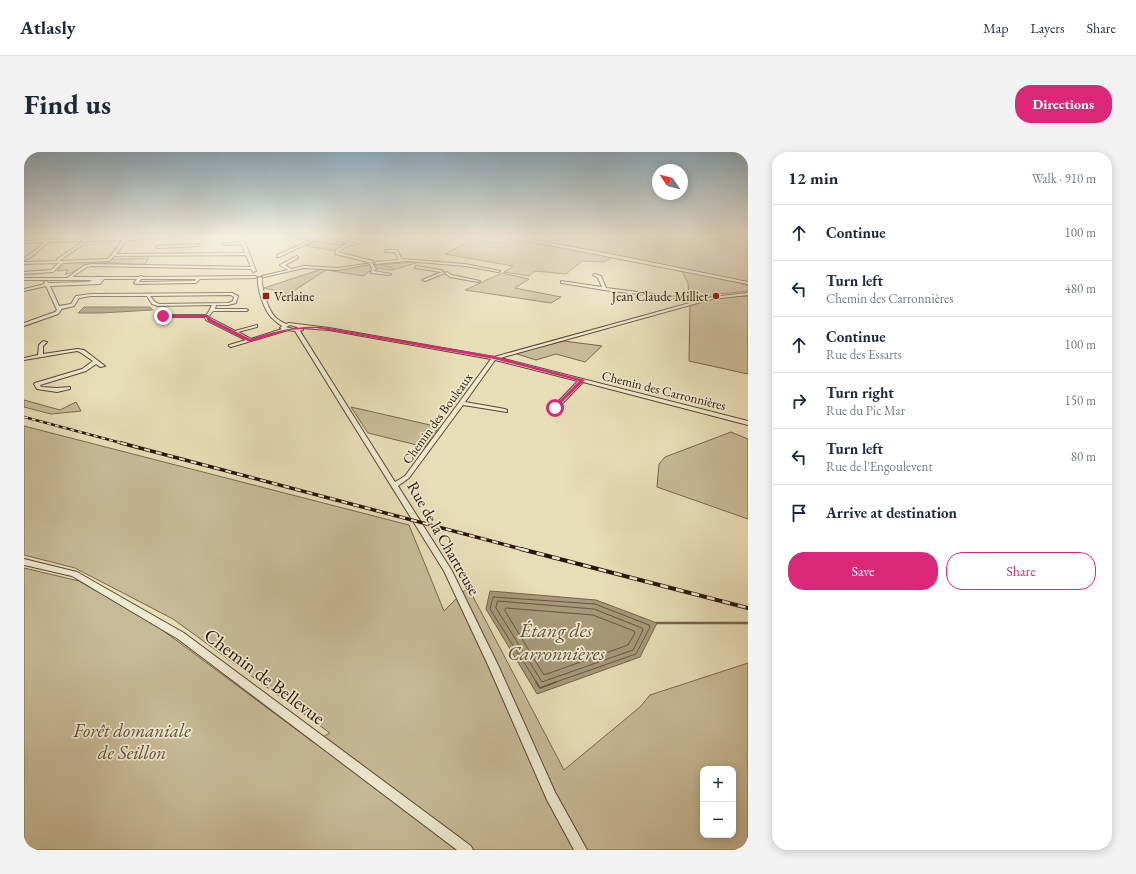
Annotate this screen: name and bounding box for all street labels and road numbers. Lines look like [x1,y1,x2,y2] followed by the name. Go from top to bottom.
[600,367,728,414] street label: Chemin des Carronnières
[399,369,477,467] street label: Chemin des Bouleaux
[402,478,485,599] street label: Rue de la Chartreuse
[199,623,330,730] street label: Chemin de Bellevue

